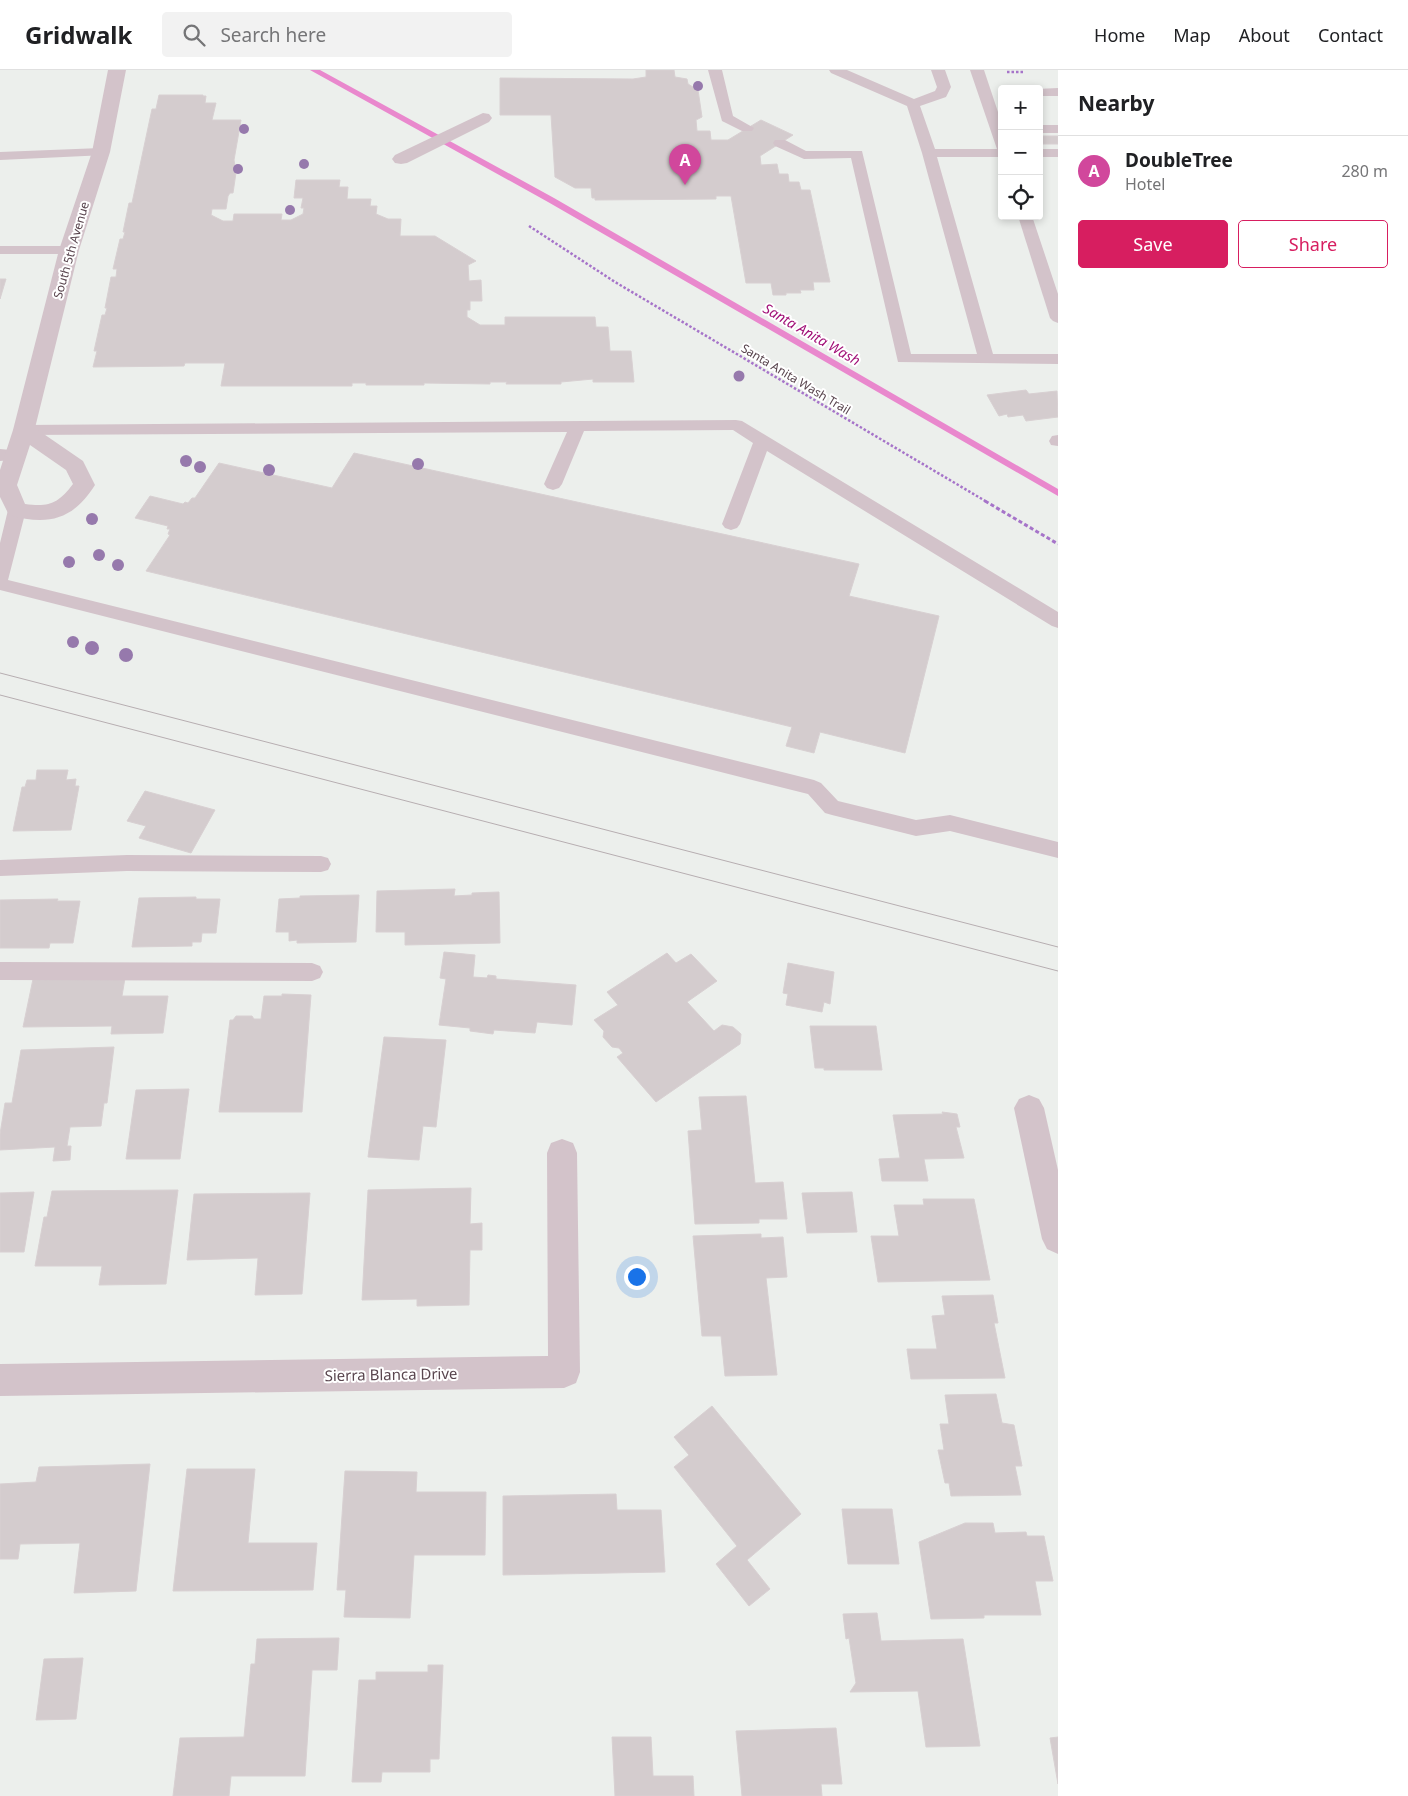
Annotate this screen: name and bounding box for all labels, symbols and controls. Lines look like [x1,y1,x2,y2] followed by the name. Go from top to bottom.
[162,12,512,57] search box
[25,18,132,51] text: Gridwalk
[180,21,208,49] icon: search
[220,22,326,48] text: Search here
[1094,23,1145,47] text: Home
[1173,23,1211,47] text: Map
[1239,23,1290,47] text: About
[1318,23,1383,47] text: Contact
[998,85,1043,220] map controls
[998,85,1043,130] button: +
[1078,89,1154,117] text: Nearby
[998,130,1043,175] button: −
[669,144,701,185] pin: A
[1125,147,1233,173] text: DoubleTree
[1088,160,1100,182] text: A
[1341,160,1388,182] text: 280 m
[1125,173,1165,195] text: Hotel
[998,175,1043,220] button: locate
[49,199,93,300] street label: South 5th Avenue
[1078,220,1228,268] button: Save
[1238,220,1388,268] button: Share
[760,299,864,369] water label: Santa Anita Wash
[738,340,854,418] street label: Santa Anita Wash Trail
[624,1264,650,1290] your location
[324,1363,458,1385] street label: Sierra Blanca Drive

